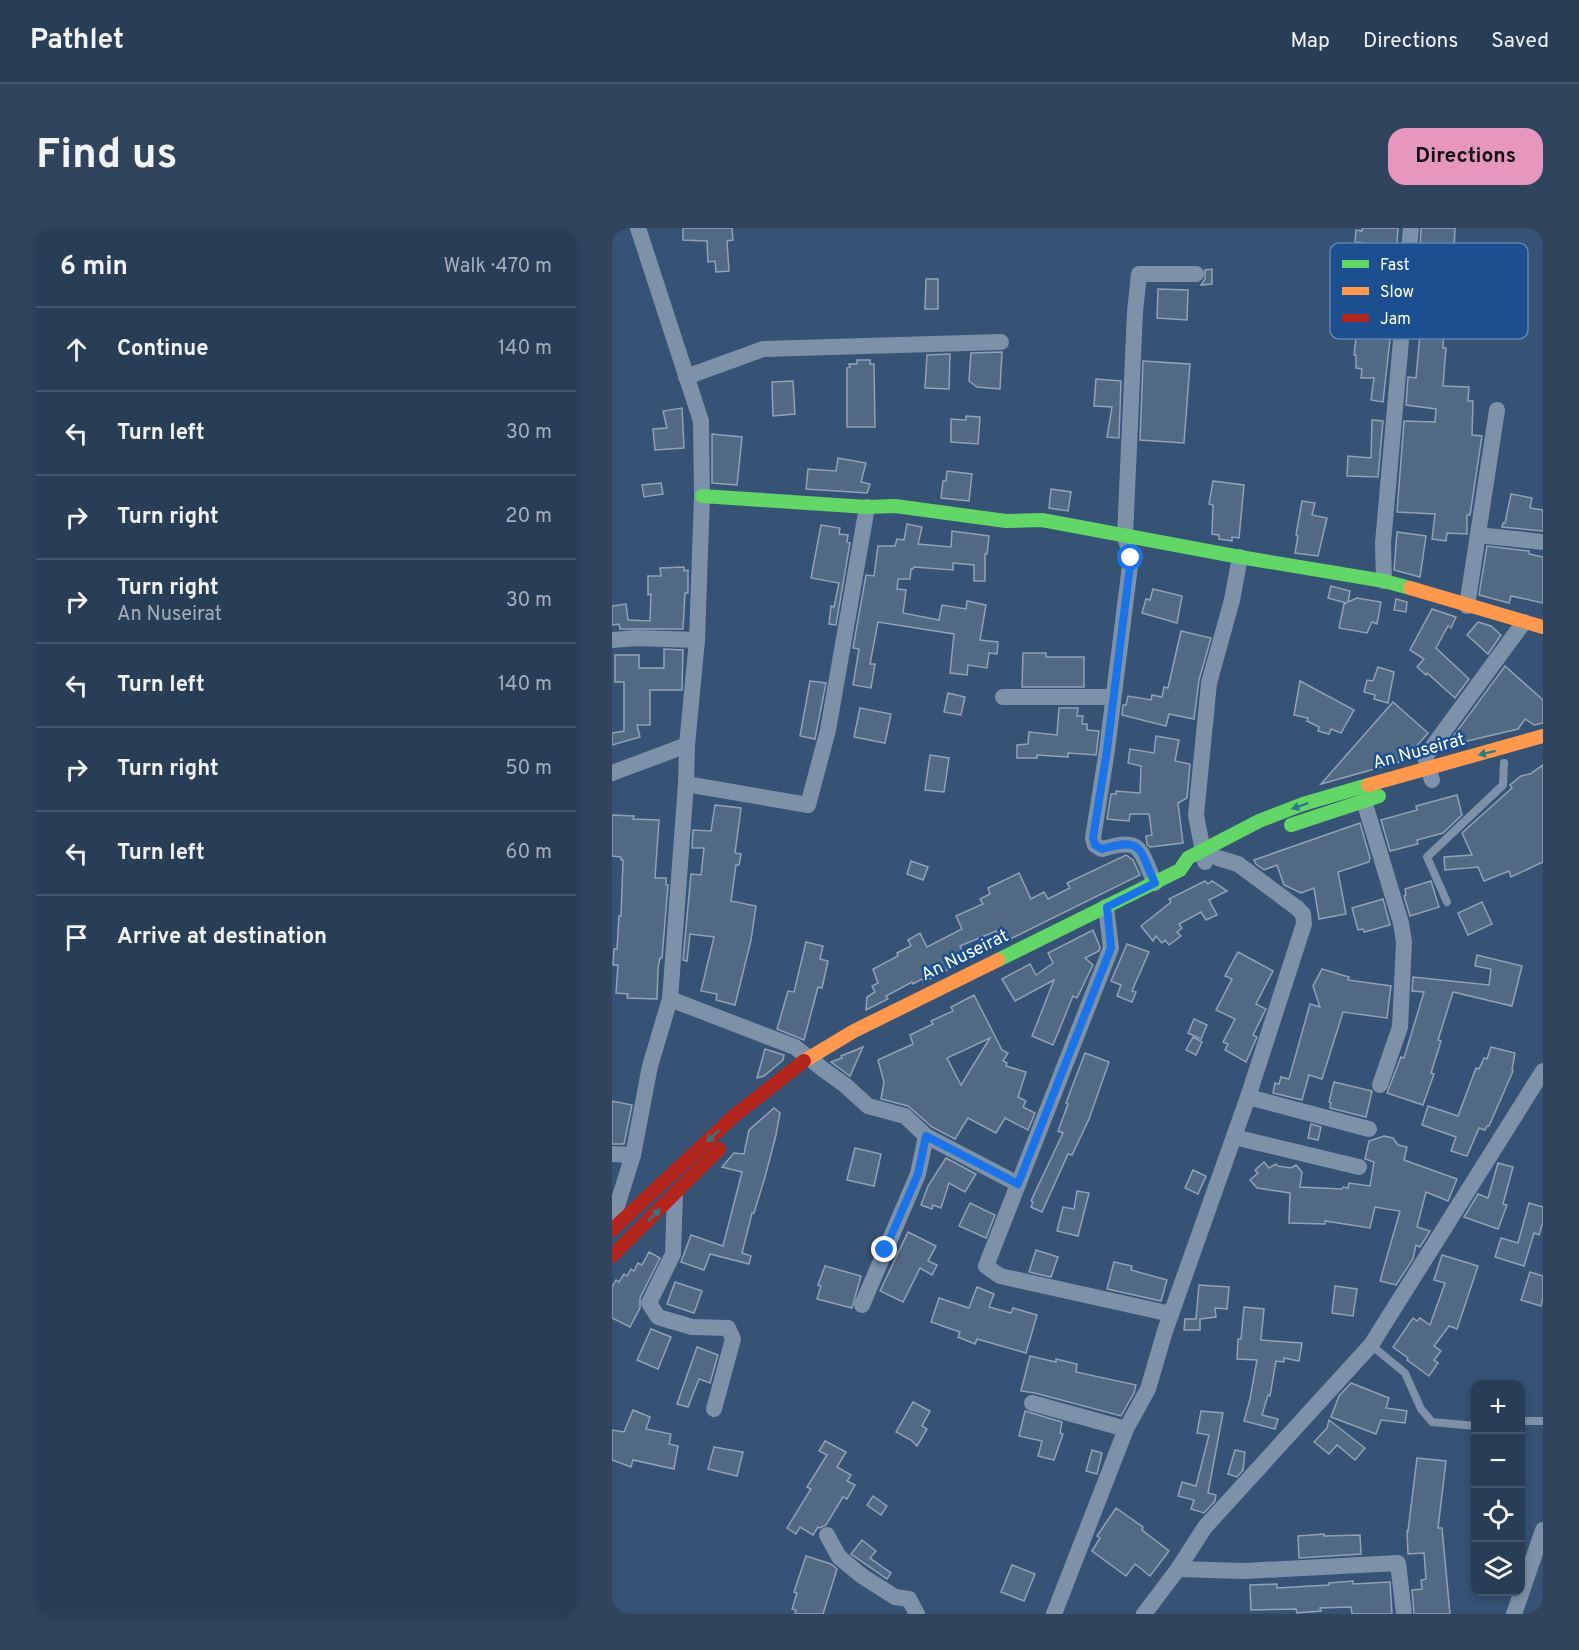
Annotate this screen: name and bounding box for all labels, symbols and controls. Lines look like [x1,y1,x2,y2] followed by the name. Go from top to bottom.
[30,23,124,59] text: Pathlet
[1290,28,1330,55] text: Map
[1363,28,1458,55] text: Directions
[1491,28,1549,55] text: Saved
[1388,128,1543,185] button: Directions
[36,130,177,183] text: Find us
[1330,243,1528,339] legend
[60,251,128,284] text: 6 min
[443,254,552,280] text: Walk · 470 m
[1380,256,1410,276] text: Fast
[1380,283,1414,303] text: Slow
[1380,310,1411,330] text: Jam
[60,333,93,366] icon: ahead
[117,336,208,363] text: Continue
[498,336,552,362] text: 140 m
[60,417,93,450] icon: left
[117,420,205,447] text: Turn left
[506,420,552,446] text: 30 m
[60,501,93,534] icon: right
[117,504,219,531] text: Turn right
[505,504,552,530] text: 20 m
[1117,544,1143,570] route start
[117,575,219,602] text: Turn right
[60,585,93,618] icon: right
[506,588,552,614] text: 30 m
[117,602,222,628] text: An Nuseirat
[60,669,93,702] icon: left
[117,672,205,699] text: Turn left
[498,672,552,698] text: 140 m
[1370,729,1468,775] street label: An Nuseirat
[1478,748,1496,758] one-way arrow
[60,753,93,786] icon: right
[117,756,219,783] text: Turn right
[505,756,552,782] text: 50 m
[1290,801,1308,811] one-way arrow
[60,837,93,870] icon: left
[117,840,205,867] text: Turn left
[506,840,552,866] text: 60 m
[60,921,93,954] icon: arrive
[117,924,327,951] text: Arrive at destination
[917,925,1013,987] street label: An Nuseirat
[706,1129,720,1143] one-way arrow
[646,1208,661,1222] one-way arrow
[871,1236,897,1262] route end
[1471,1380,1525,1596] map controls
[1471,1380,1525,1434] button: +
[1471,1434,1525,1488] button: −
[1471,1488,1525,1542] button: locate
[1471,1542,1525,1596] button: layers

